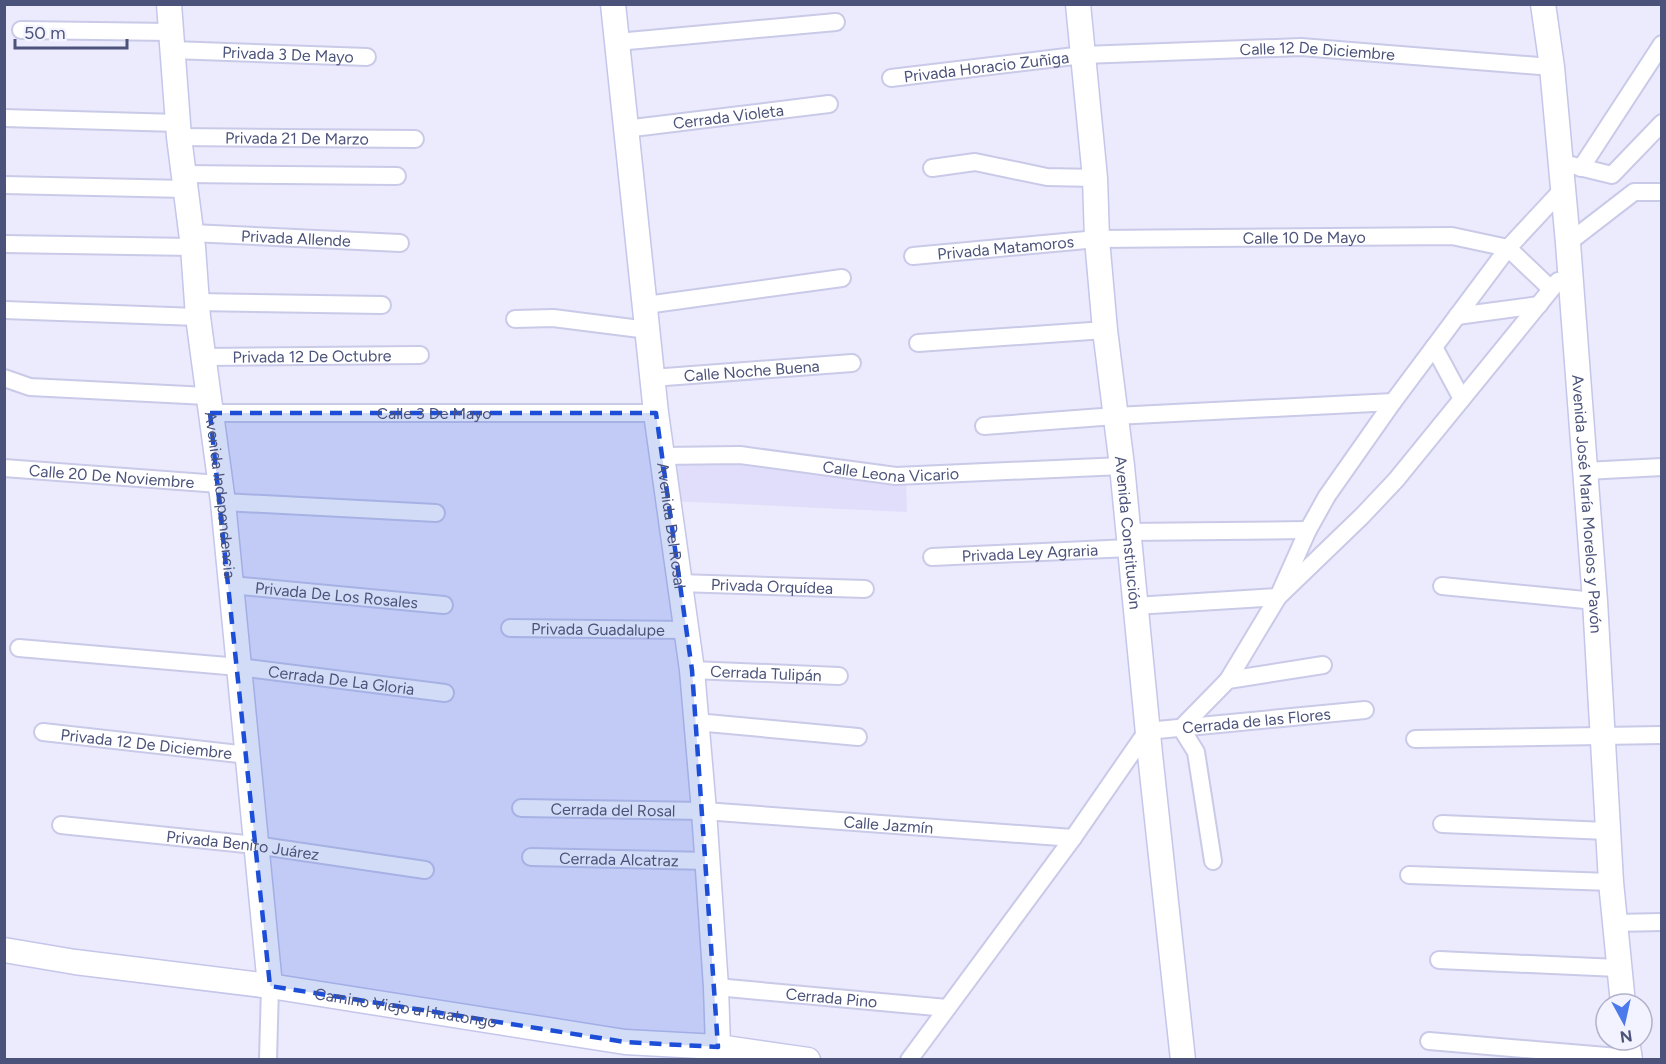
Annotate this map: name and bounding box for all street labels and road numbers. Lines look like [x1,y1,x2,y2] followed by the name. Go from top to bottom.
[1239,38,1396,64] street label: Calle 12 De Diciembre
[222,43,354,67] street label: Privada 3 De Mayo
[903,48,1070,86] street label: Privada Horacio Zuñiga
[672,101,785,133] street label: Cerrada Violeta
[225,128,369,149] street label: Privada 21 De Marzo
[241,226,351,251] street label: Privada Allende
[1243,228,1366,248] street label: Calle 10 De Mayo
[936,232,1075,264] street label: Privada Matamoros
[232,346,392,367] street label: Privada 12 De Octubre
[683,356,820,386] street label: Calle Noche Buena
[1568,374,1606,634] street label: Avenida José María Morelos y Pavón
[377,404,491,423] street label: Calle 3 De Mayo
[201,411,239,579] street label: Avenida Independencia
[1111,455,1145,610] street label: Avenida Constitución
[821,457,959,486] street label: Calle Leona Vicario
[28,461,195,492] street label: Calle 20 De Noviembre
[653,461,690,590] street label: Avenida Del Rosal
[961,540,1099,566] street label: Privada Ley Agraria
[711,575,833,598] street label: Privada Orquídea
[254,578,419,613] street label: Privada De Los Rosales
[531,619,665,640] street label: Privada Guadalupe
[267,662,416,699] street label: Cerrada De La Gloria
[710,662,822,685] street label: Cerrada Tulipán
[1181,704,1332,738] street label: Cerrada de las Flores
[60,725,233,763] street label: Privada 12 De Diciembre
[550,799,676,821] street label: Cerrada del Rosal
[843,812,934,838] street label: Calle Jazmín
[165,827,321,864] street label: Privada Benito Juárez
[559,849,679,870] street label: Cerrada Alcatraz
[313,984,498,1032] street label: Camino Viejo a Huatongo
[785,984,878,1012] street label: Cerrada Pino

